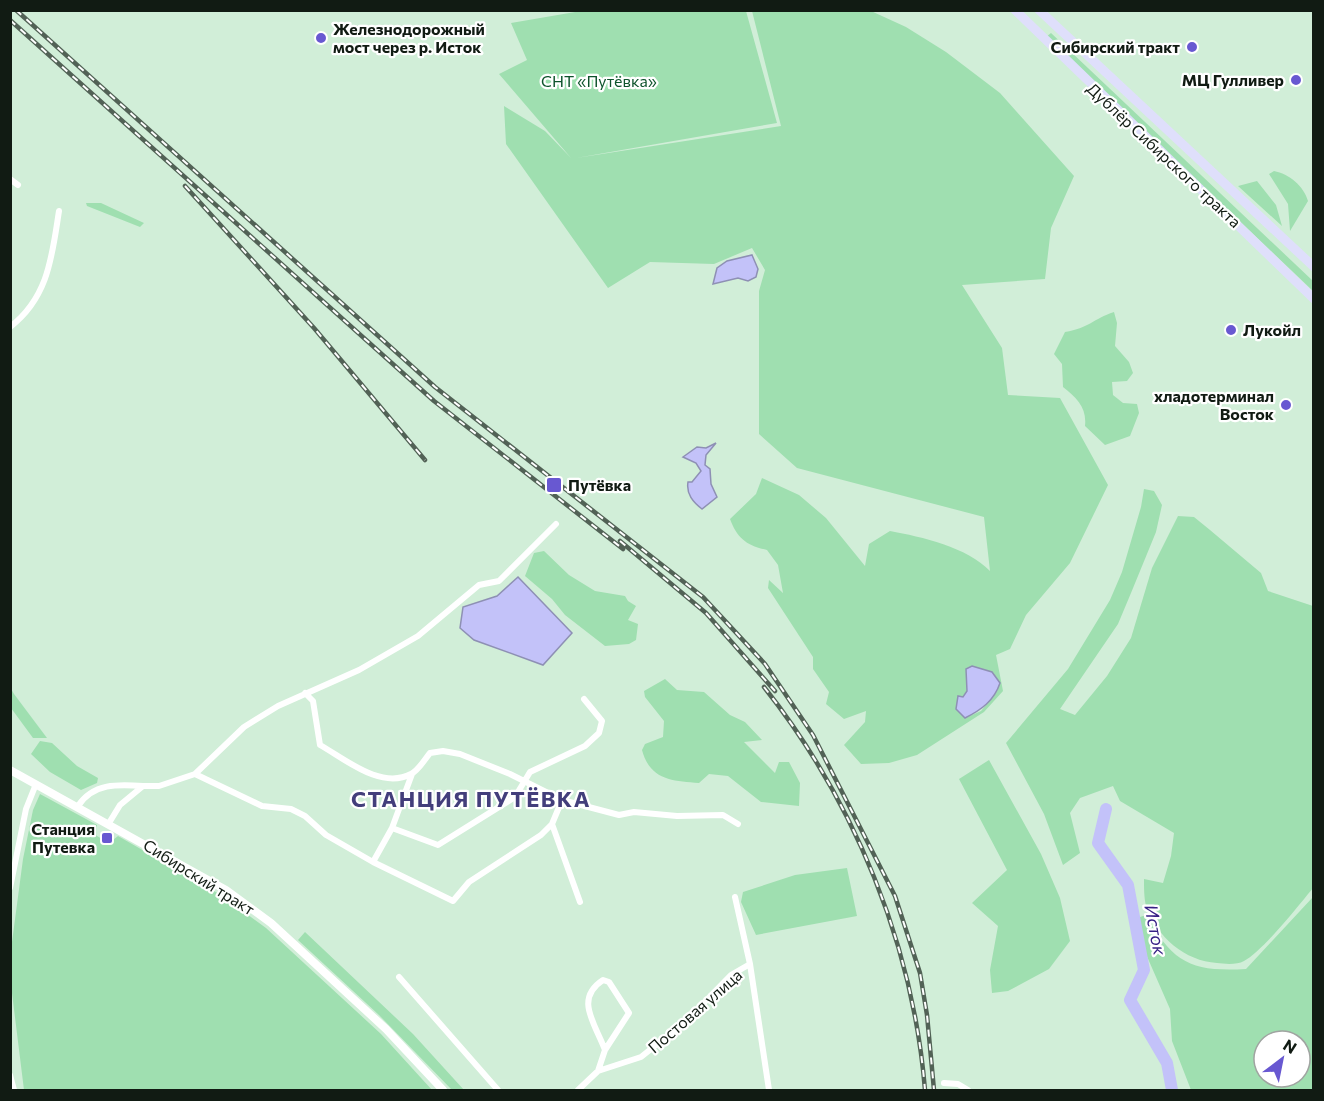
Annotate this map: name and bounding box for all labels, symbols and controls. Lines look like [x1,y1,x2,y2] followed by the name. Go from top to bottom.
[333,19,485,56] place label: Железнодорожный мост через р. Исток
[314,31,328,45] marker: Железнодорожный мост через р. Исток
[1050,37,1180,56] place label: Сибирский тракт
[1185,40,1199,54] marker: Сибирский тракт
[1182,70,1284,89] place label: МЦ Гулливер
[541,71,657,90] park label: СНТ «Путёвка»
[1289,73,1303,87] marker: МЦ Гулливер
[1083,78,1245,231] street label: Дублёр Сибирского тракта
[1243,320,1301,339] place label: Лукойл
[1224,323,1238,337] marker: Лукойл
[1154,386,1274,423] place label: хладотерминал Восток
[1279,398,1293,412] marker: хладотерминал Восток
[568,475,631,494] place label: Путёвка
[545,476,563,494] marker: Путёвка
[351,785,591,812] district label: СТАНЦИЯ ПУТЁВКА
[31,819,95,856] place label: Станция Путевка
[100,831,114,845] marker: Станция Путевка
[140,835,259,919] street label: Сибирский тракт
[1140,903,1172,957] water label: Исток
[644,965,746,1057] street label: Постовая улица
[1252,1029,1312,1089] north arrow
[1280,1035,1300,1057] text: N

